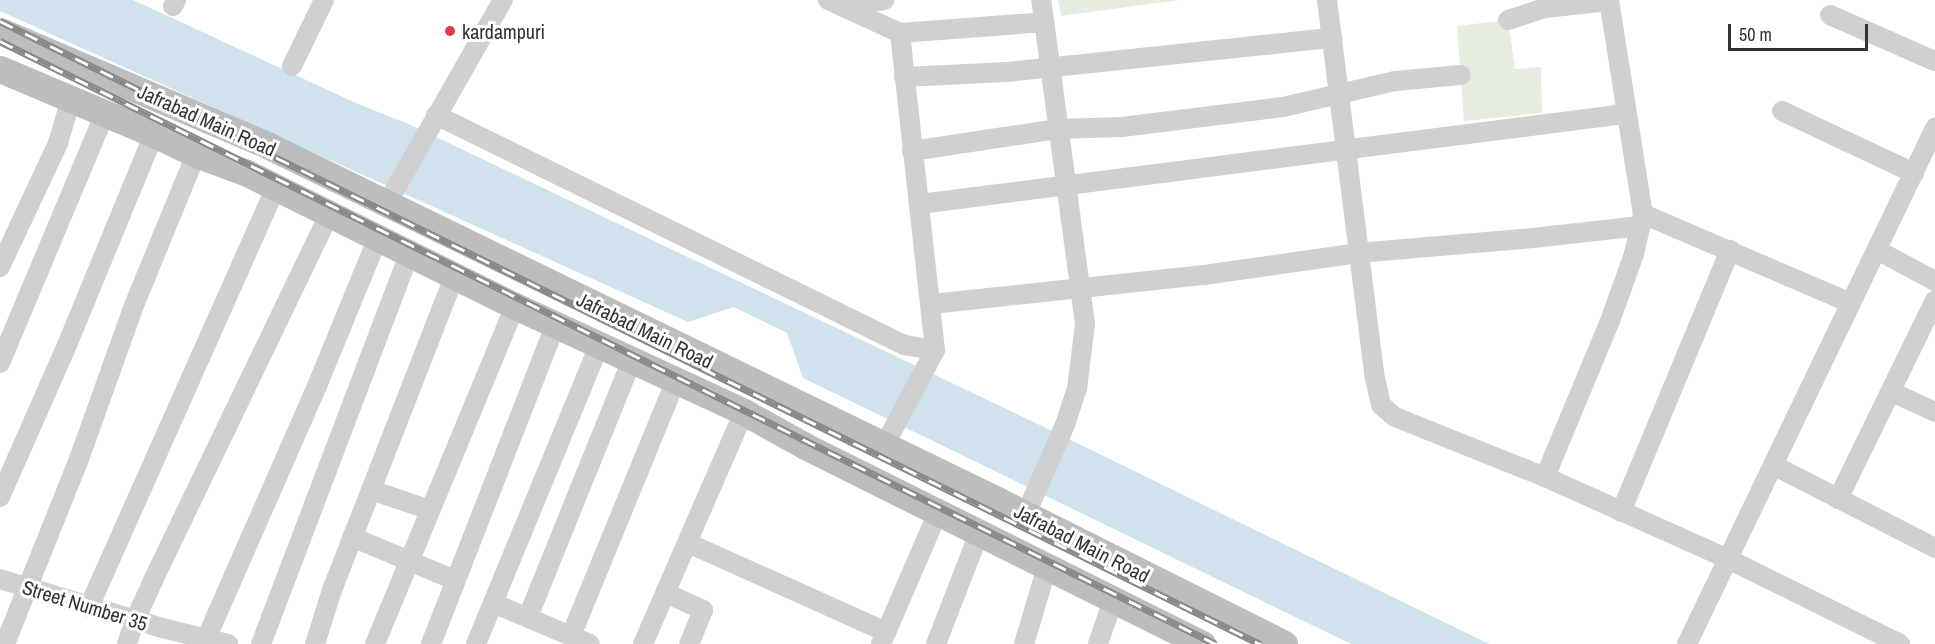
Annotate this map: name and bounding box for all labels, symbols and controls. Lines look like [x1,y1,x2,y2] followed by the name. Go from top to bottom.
[1731,12,1870,50] scale bar
[462,19,545,43] place label: kardampuri
[1739,22,1772,47] text: 50 m
[443,24,457,38] marker: kardampuri
[134,79,280,161] street label: Jafrabad Main Road
[573,287,717,373] street label: Jafrabad Main Road
[1010,499,1154,587] street label: Jafrabad Main Road
[20,575,150,635] street label: Street Number 35

